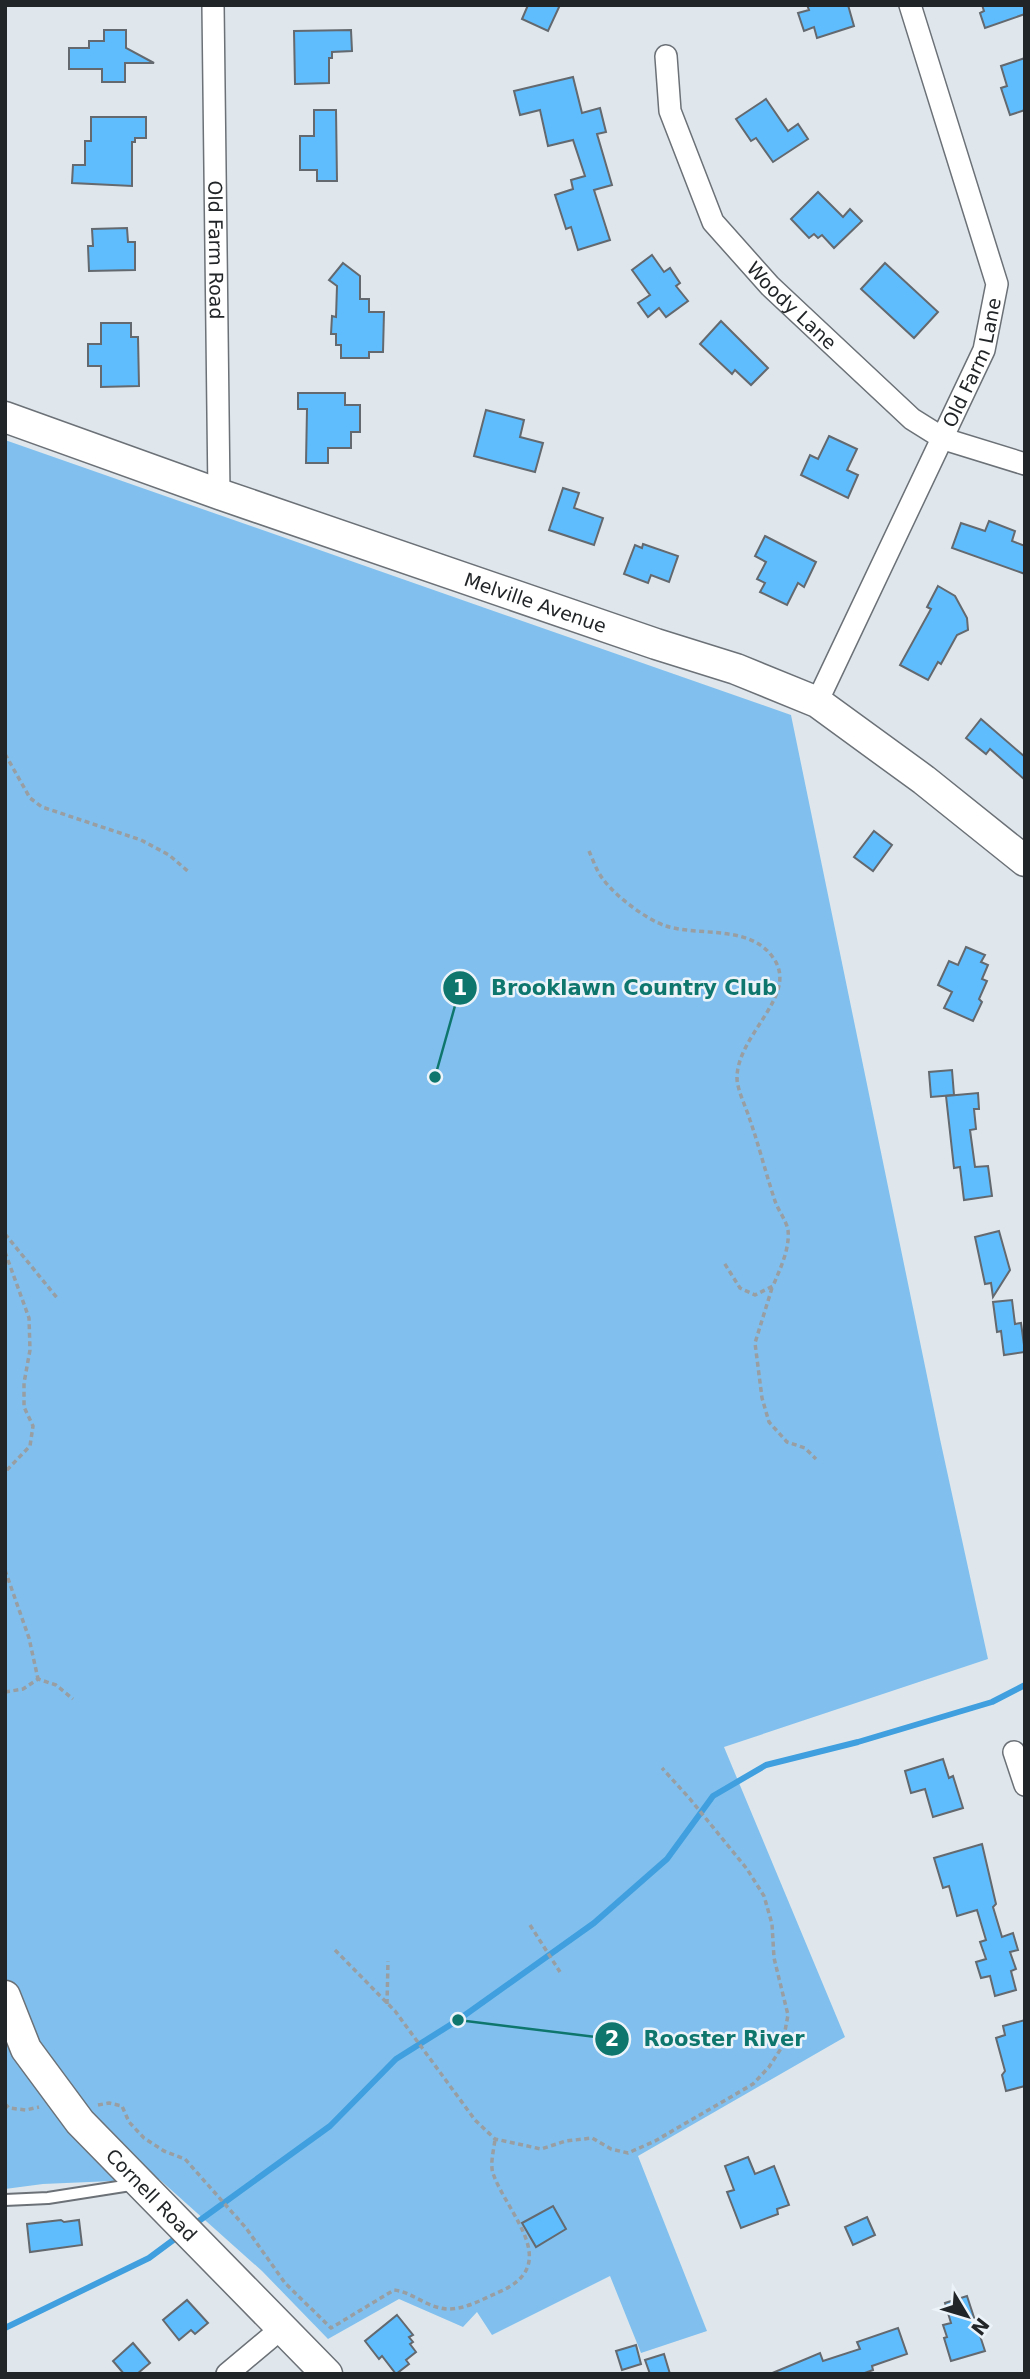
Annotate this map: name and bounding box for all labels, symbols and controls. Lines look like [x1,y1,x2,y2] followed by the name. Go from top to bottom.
[204,180,228,320] street label: Old Farm Road
[742,257,841,354] street label: Woody Lane
[938,296,1005,431] street label: Old Farm Lane
[461,568,609,637] street label: Melville Avenue
[442,967,791,1009] callout: Brooklawn Country Club
[453,976,467,1000] text: 1
[491,976,777,1000] text: Brooklawn Country Club
[594,2018,818,2060] callout: Rooster River
[605,2027,619,2051] text: 2
[643,2027,805,2051] text: Rooster River
[102,2144,202,2246] street label: Cornell Road
[932,2281,1002,2351] north arrow
[967,2313,994,2340] text: N

